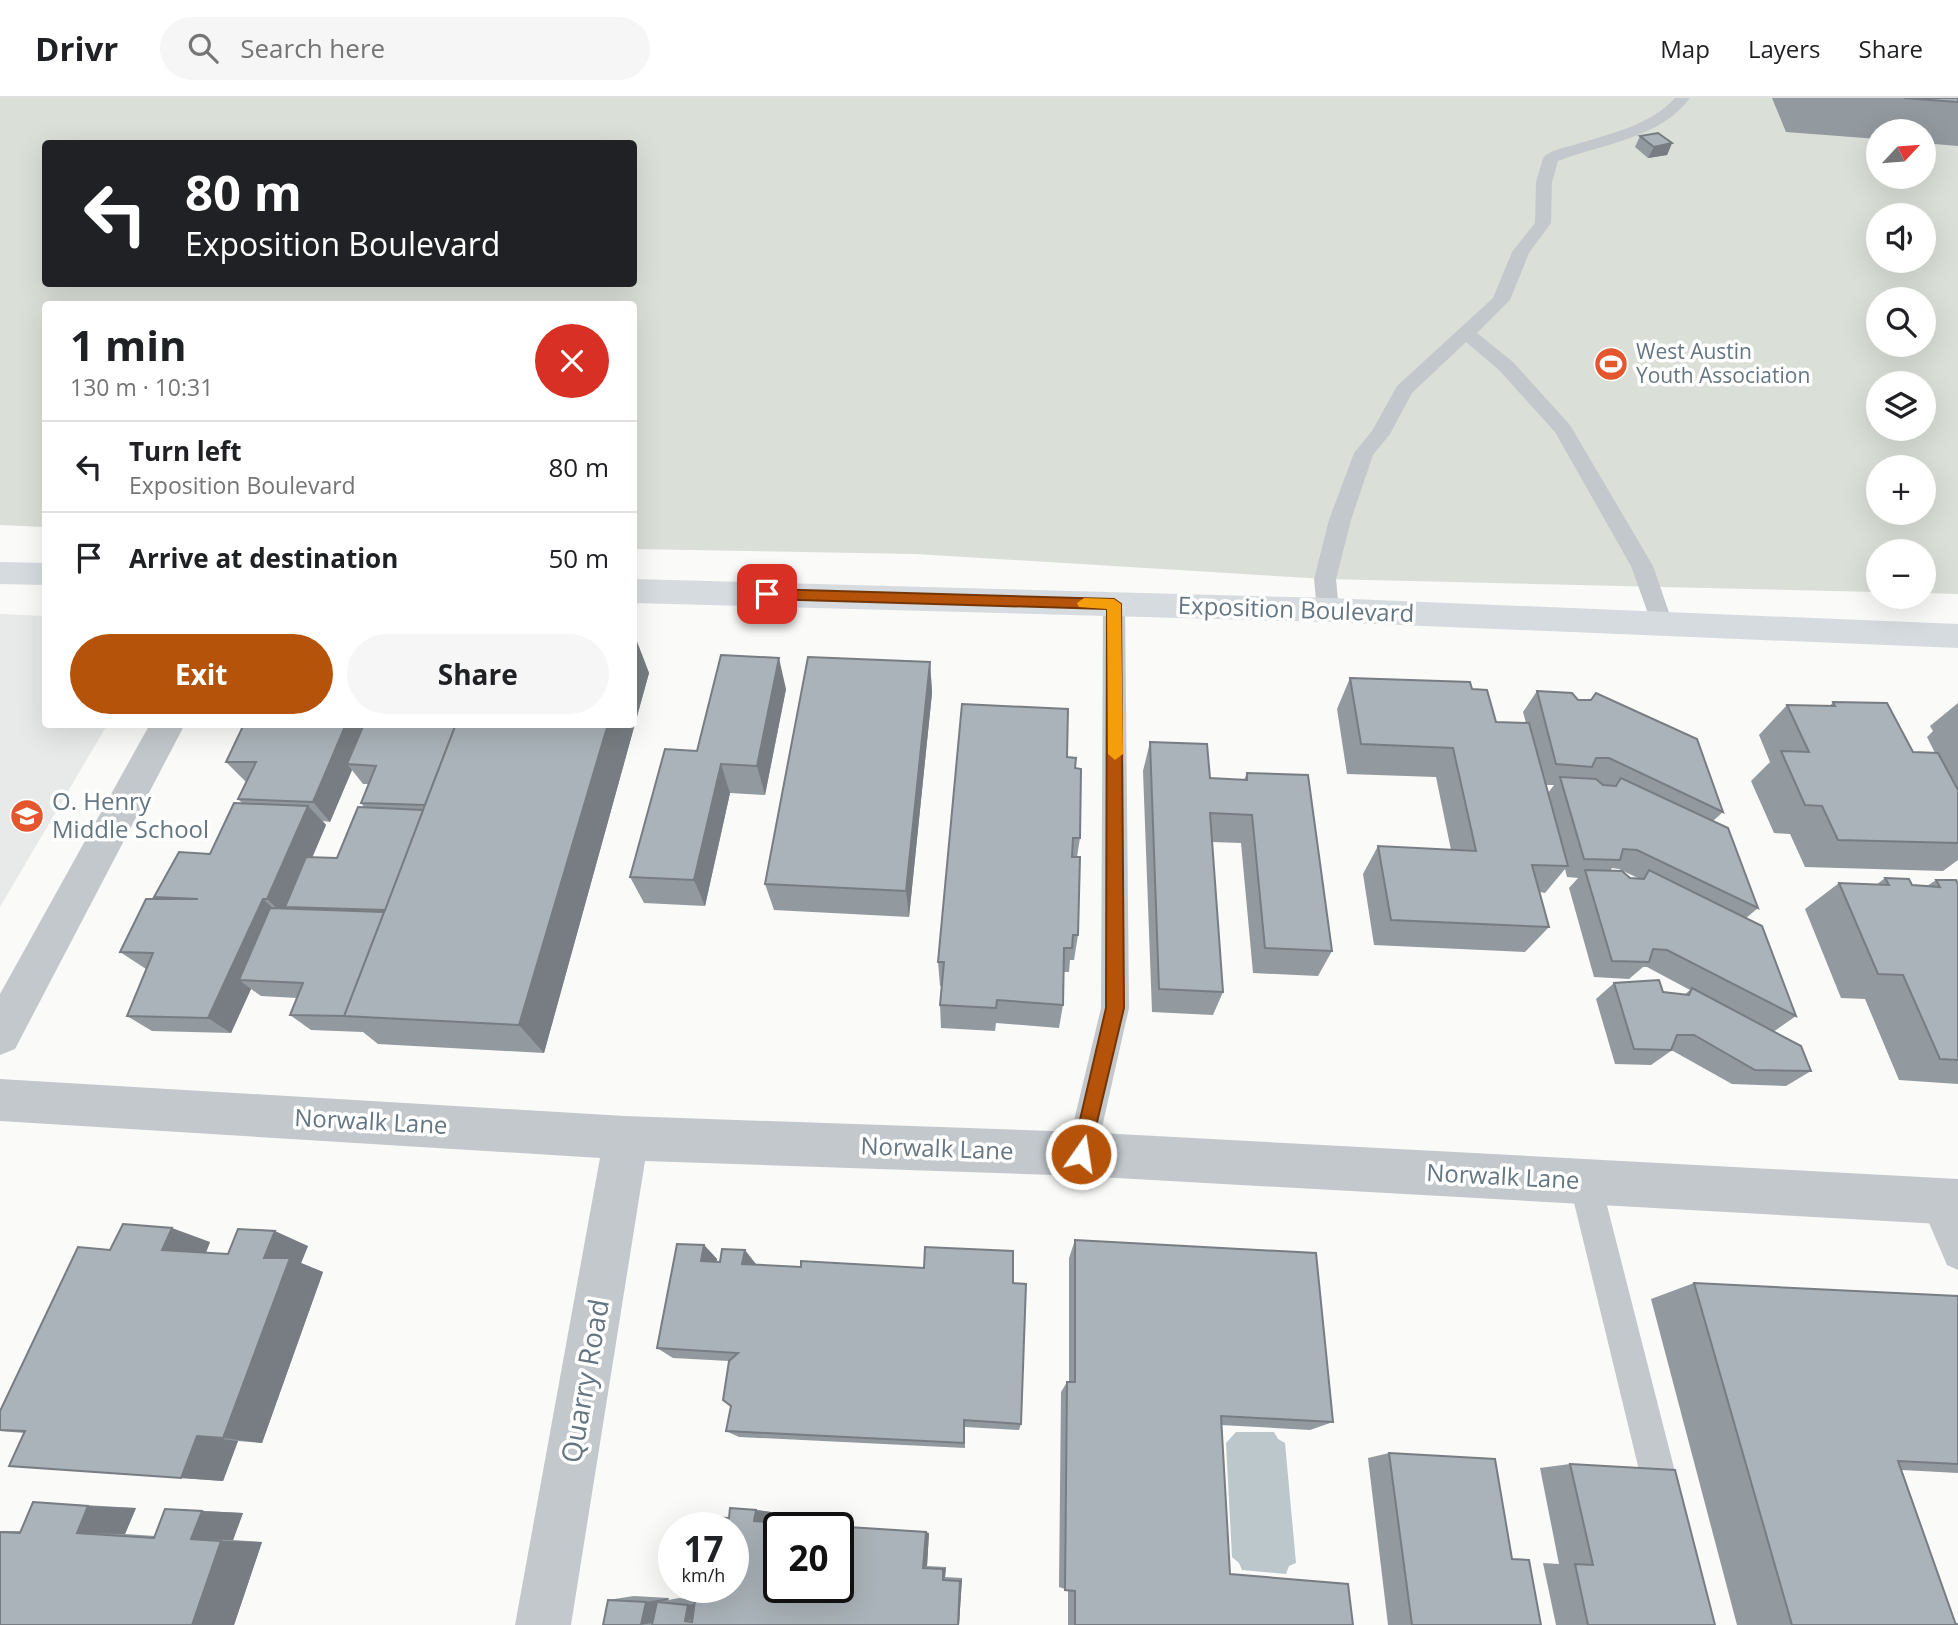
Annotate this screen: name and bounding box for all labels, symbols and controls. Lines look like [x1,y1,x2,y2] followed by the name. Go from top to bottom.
[160,17,650,80] search box
[35,26,118,71] text: Drivr
[184,29,222,67] icon: search
[240,30,385,66] text: Search here
[1660,32,1710,65] text: Map
[1748,32,1821,65] text: Layers
[1859,32,1923,65] text: Share
[1866,119,1936,189] north arrow
[1866,119,1936,609] map controls
[185,159,302,225] text: 80 m
[70,168,161,259] icon: left
[1866,203,1936,273] button: sound
[185,222,500,265] text: Exposition Boulevard
[1866,287,1936,357] button: search
[70,316,187,373] text: 1 min
[535,324,609,398] button: close
[1636,337,1810,389] place label: West Austin Youth Association
[1592,345,1630,383] sports icon: West Austin Youth Association
[70,371,213,403] text: 130 m · 10:31
[1866,371,1936,441] button: layers
[129,433,241,469] text: Turn left
[70,448,108,486] icon: left
[548,449,609,485] text: 80 m
[1866,455,1936,525] button: +
[129,469,356,501] text: Exposition Boulevard
[70,539,108,577] icon: arrive
[1866,539,1936,609] button: −
[129,540,398,576] text: Arrive at destination
[548,540,609,576] text: 50 m
[737,564,797,624] pin
[748,575,786,613] icon: arrive
[1177,588,1415,629] street label: Exposition Boulevard
[70,634,333,714] button: Exit
[347,634,609,714] button: Share
[52,784,209,845] place label: O. Henry Middle School
[8,797,46,835] school or university icon: O. Henry Middle School
[294,1100,448,1141] street label: Norwalk Lane
[1044,1117,1118,1191] position arrow
[860,1128,1014,1167] street label: Norwalk Lane
[1426,1155,1580,1196] street label: Norwalk Lane
[551,1296,617,1466] street label: Quarry Road
[763,1512,854,1603] speed limit sign: 20
[683,1525,724,1572] text: 17
[682,1563,725,1587] text: km/h

